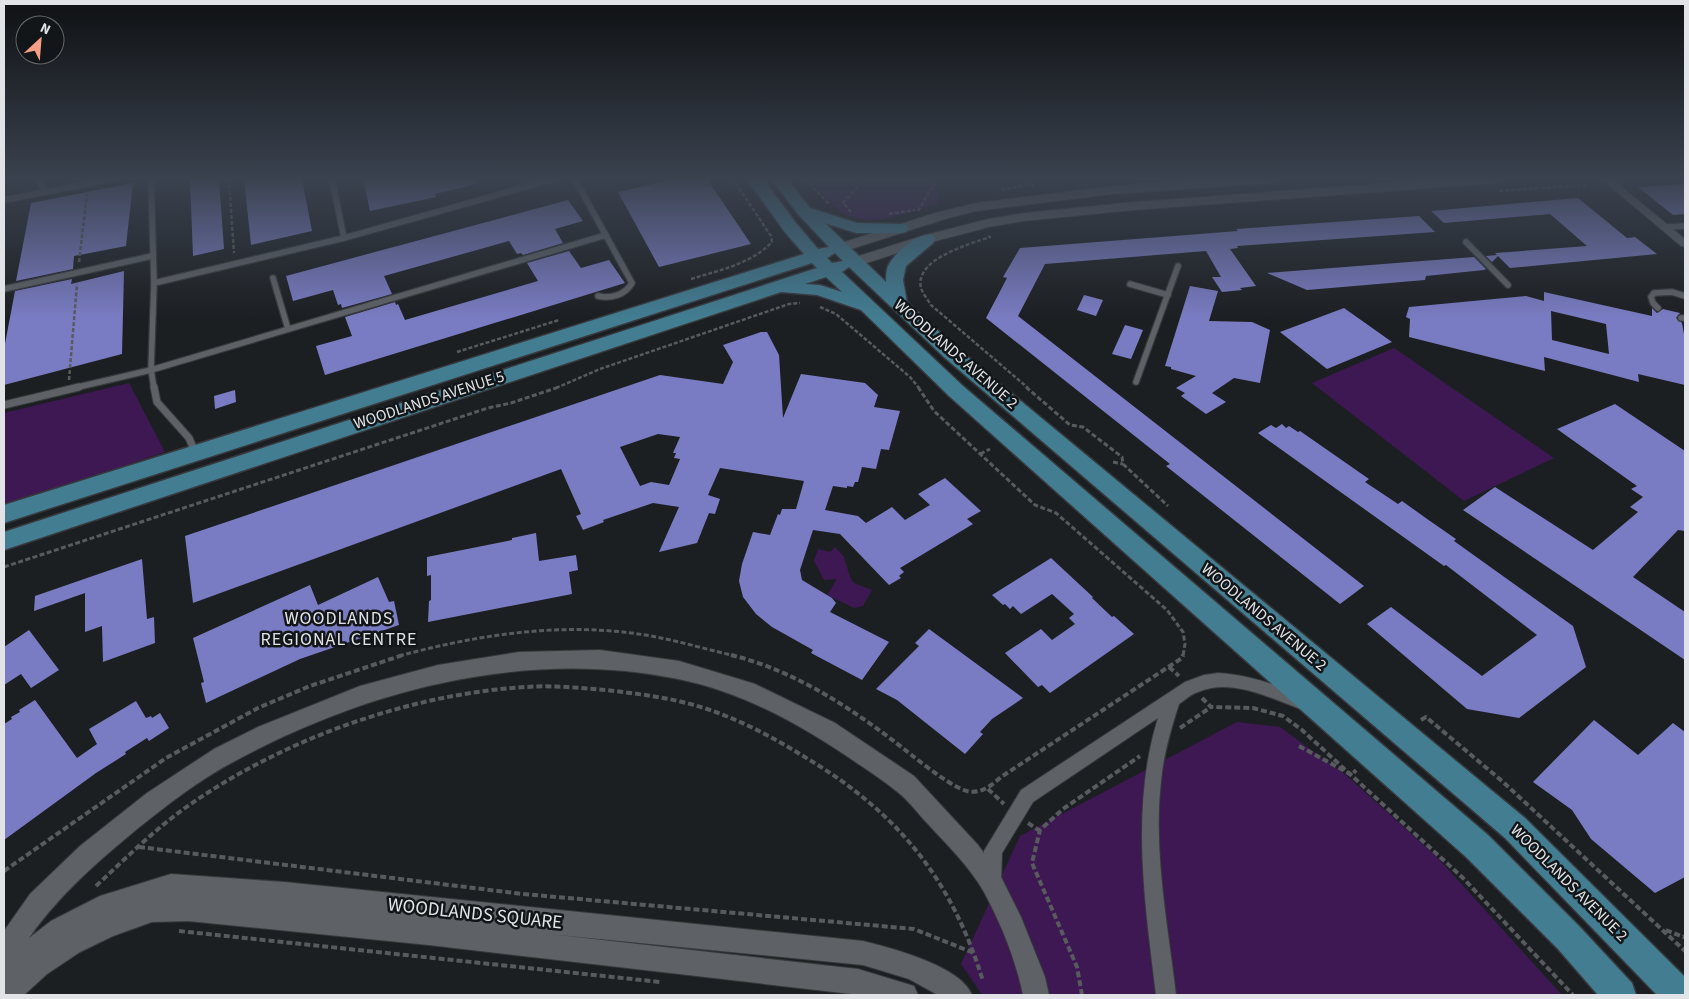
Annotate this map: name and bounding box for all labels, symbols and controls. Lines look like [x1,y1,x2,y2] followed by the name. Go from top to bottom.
[15,15,65,65] north arrow
[37,18,54,40] text: N
[889,294,1023,414] street label: WOODLANDS AVENUE 2
[351,365,507,435] street label: WOODLANDS AVENUE 5
[1197,558,1331,676] street label: WOODLANDS AVENUE 2
[260,606,418,652] district label: WOODLANDS REGIONAL CENTRE
[1506,820,1632,946] street label: WOODLANDS AVENUE 2
[387,891,563,937] street label: WOODLANDS SQUARE

